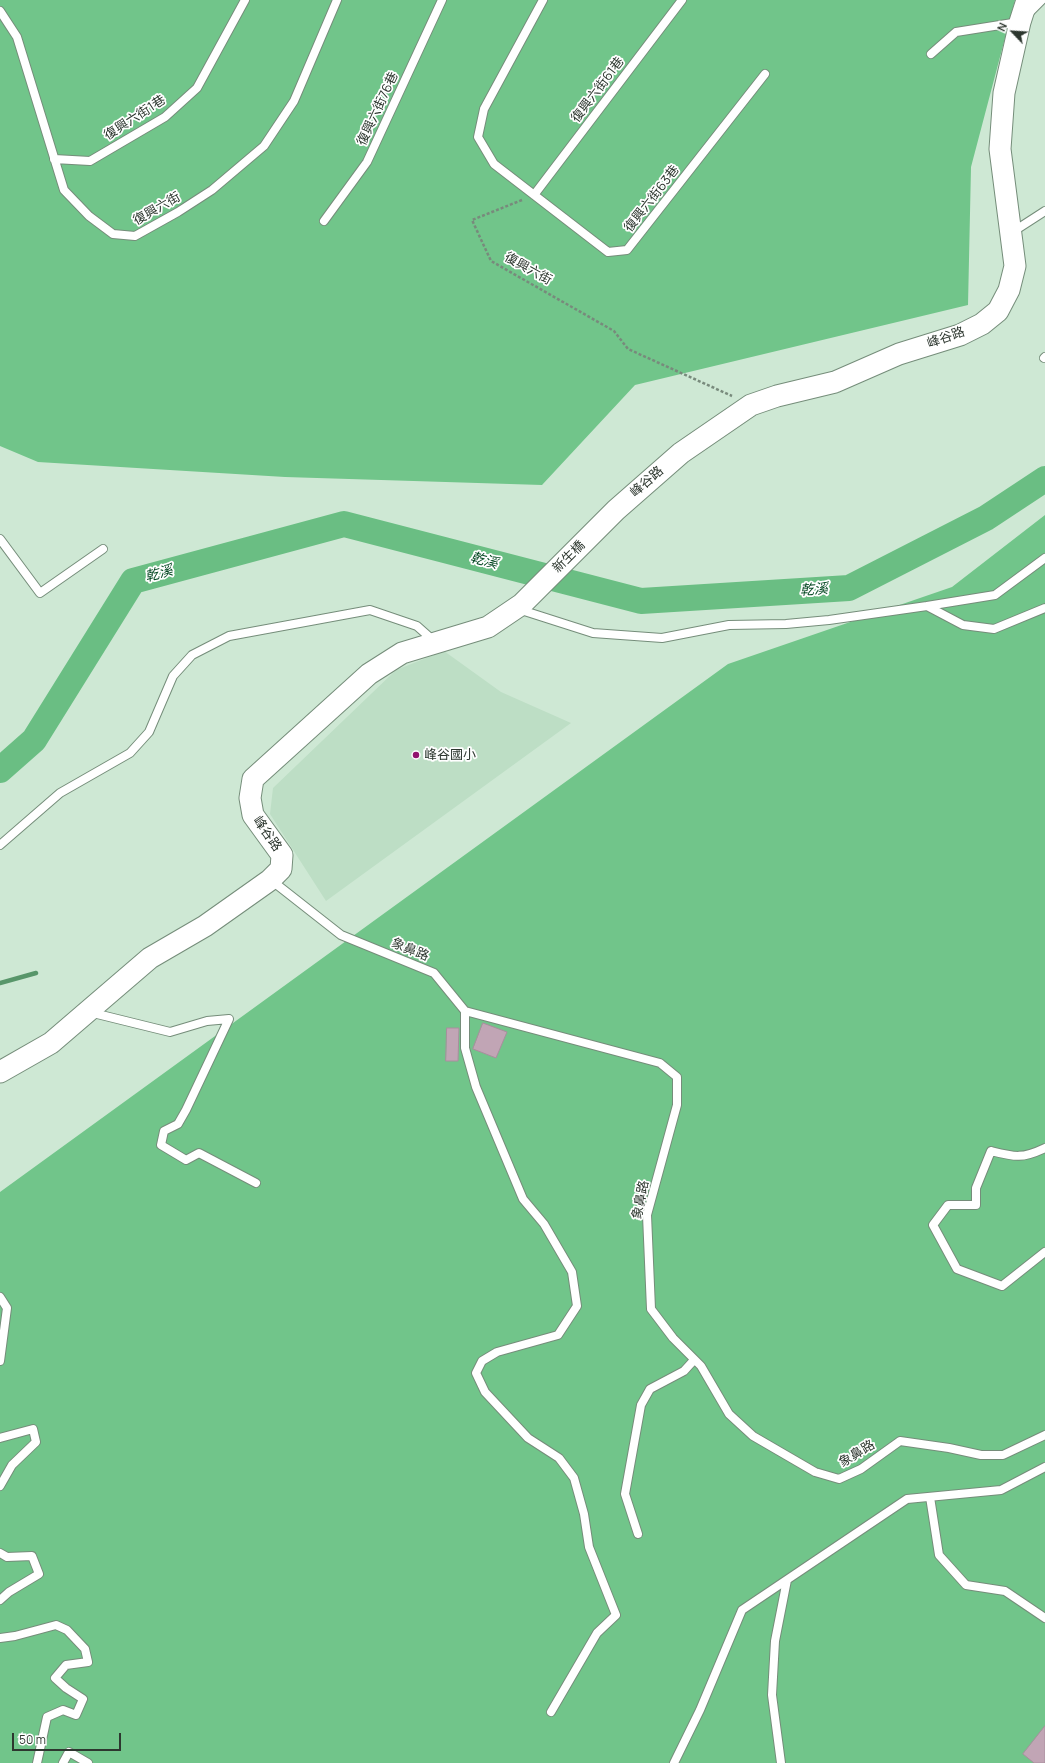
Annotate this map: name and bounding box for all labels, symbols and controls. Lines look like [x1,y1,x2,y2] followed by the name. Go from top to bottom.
[993,12,1033,52] north arrow
[993,20,1010,33] text: N
[568,54,628,126] street label: 復興六街61巷
[354,70,402,148] street label: 復興六街76巷
[101,92,169,144] street label: 復興六街1巷
[621,163,683,235] street label: 復興六街63巷
[131,189,183,229] street label: 復興六街
[501,250,555,288] street label: 復興六街
[925,324,967,352] street label: 峰谷路
[627,463,667,501] street label: 峰谷路
[550,538,588,576] street label: 新生橋
[468,549,500,573] water label: 乾溪
[143,562,175,586] water label: 乾溪
[799,581,829,599] water label: 乾溪
[424,747,476,763] place label: 峰谷國小
[411,750,421,760] marker: 峰谷國小
[249,814,285,854] street label: 峰谷路
[389,935,431,965] street label: 象鼻路
[630,1179,652,1221] street label: 象鼻路
[836,1437,878,1471] street label: 象鼻路
[14,1725,123,1751] scale bar
[19,1731,46,1748] text: 50 m

